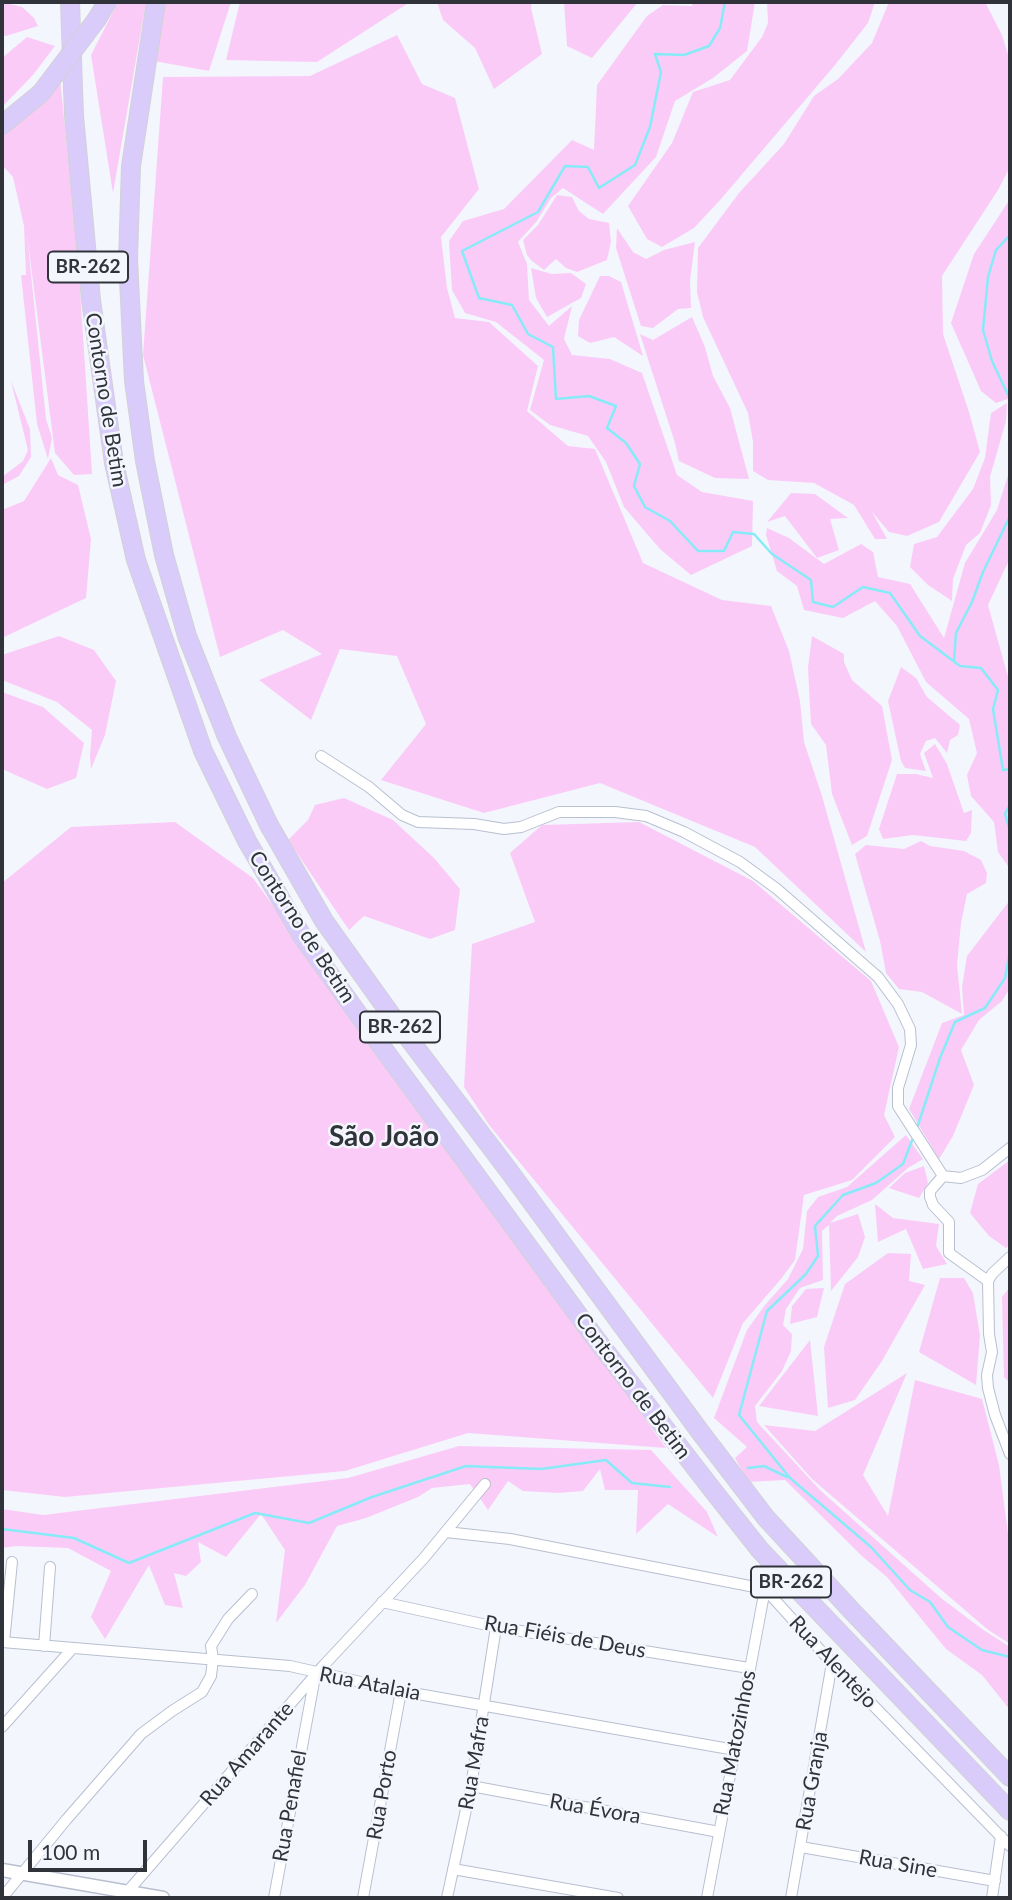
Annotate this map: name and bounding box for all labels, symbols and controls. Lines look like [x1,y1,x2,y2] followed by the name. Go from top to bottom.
[48,252,128,282] road number: BR-262
[80,311,132,489] street label: Contorno de Betim
[243,846,361,1008] street label: Contorno de Betim
[360,1012,440,1042] road number: BR-262
[329,1120,439,1154] district label: São João
[570,1308,696,1464] street label: Contorno de Betim
[751,1566,831,1598] road number: BR-262
[482,1610,648,1664] street label: Rua Fiéis de Deus
[784,1610,882,1714] street label: Rua Alentejo
[317,1662,423,1706] street label: Rua Atalaia
[709,1668,761,1818] street label: Rua Matozinhos
[195,1697,299,1811] street label: Rua Amarante
[453,1714,495,1812] street label: Rua Mafra
[791,1729,833,1833] street label: Rua Granja
[268,1748,312,1864] street label: Rua Penafiel
[362,1748,402,1842] street label: Rua Porto
[547,1789,643,1829] street label: Rua Évora
[32,1826,150,1870] scale bar
[41,1839,100,1864] text: 100 m
[857,1845,939,1883] street label: Rua Sine

